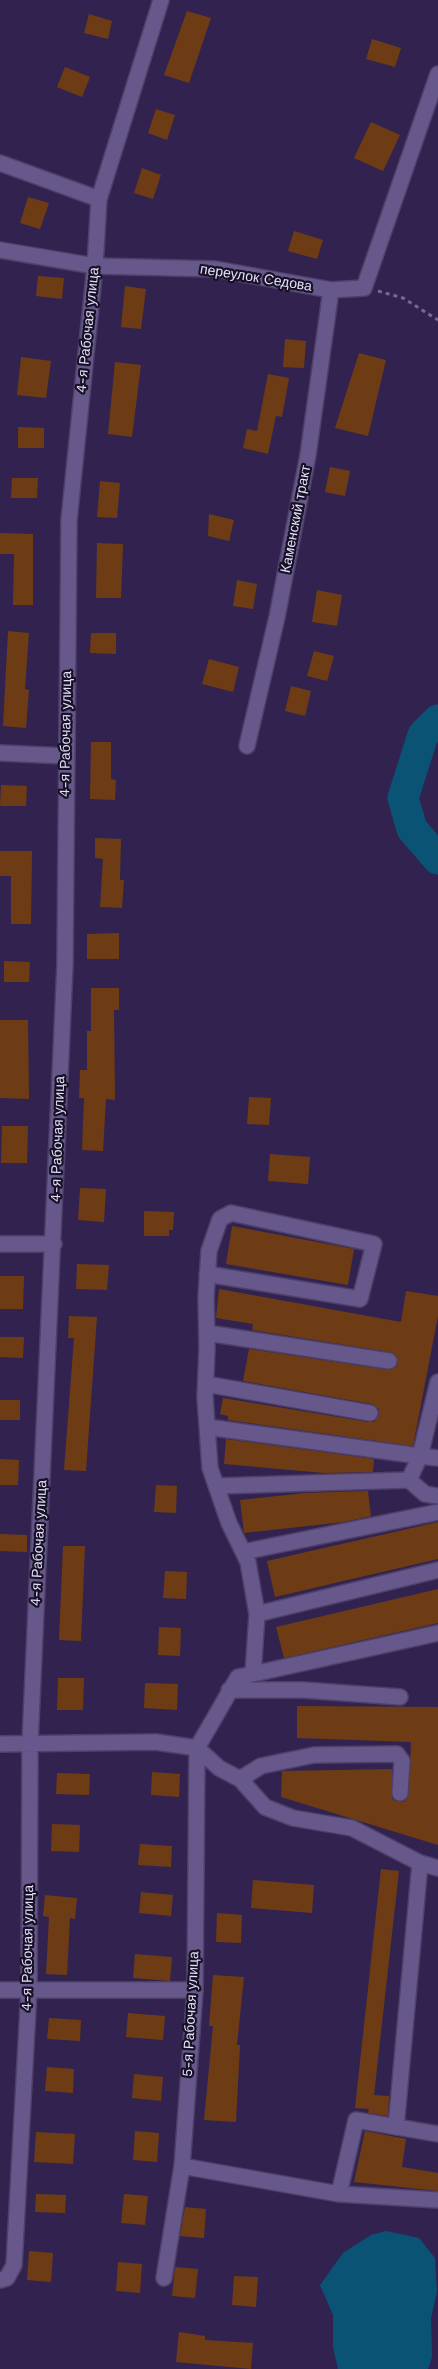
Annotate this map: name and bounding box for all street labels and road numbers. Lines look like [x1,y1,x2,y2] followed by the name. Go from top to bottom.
[199,261,313,295] street label: переулок Седова
[73,266,103,394] street label: 4-я Рабочая улица
[277,464,315,574] street label: Каменский тракт
[57,671,75,797] street label: 4-я Рабочая улица
[47,1076,69,1202] street label: 4-я Рабочая улица
[27,1480,51,1606] street label: 4-я Рабочая улица
[19,1885,37,2011] street label: 4-я Рабочая улица
[179,1951,203,2077] street label: 5-я Рабочая улица

